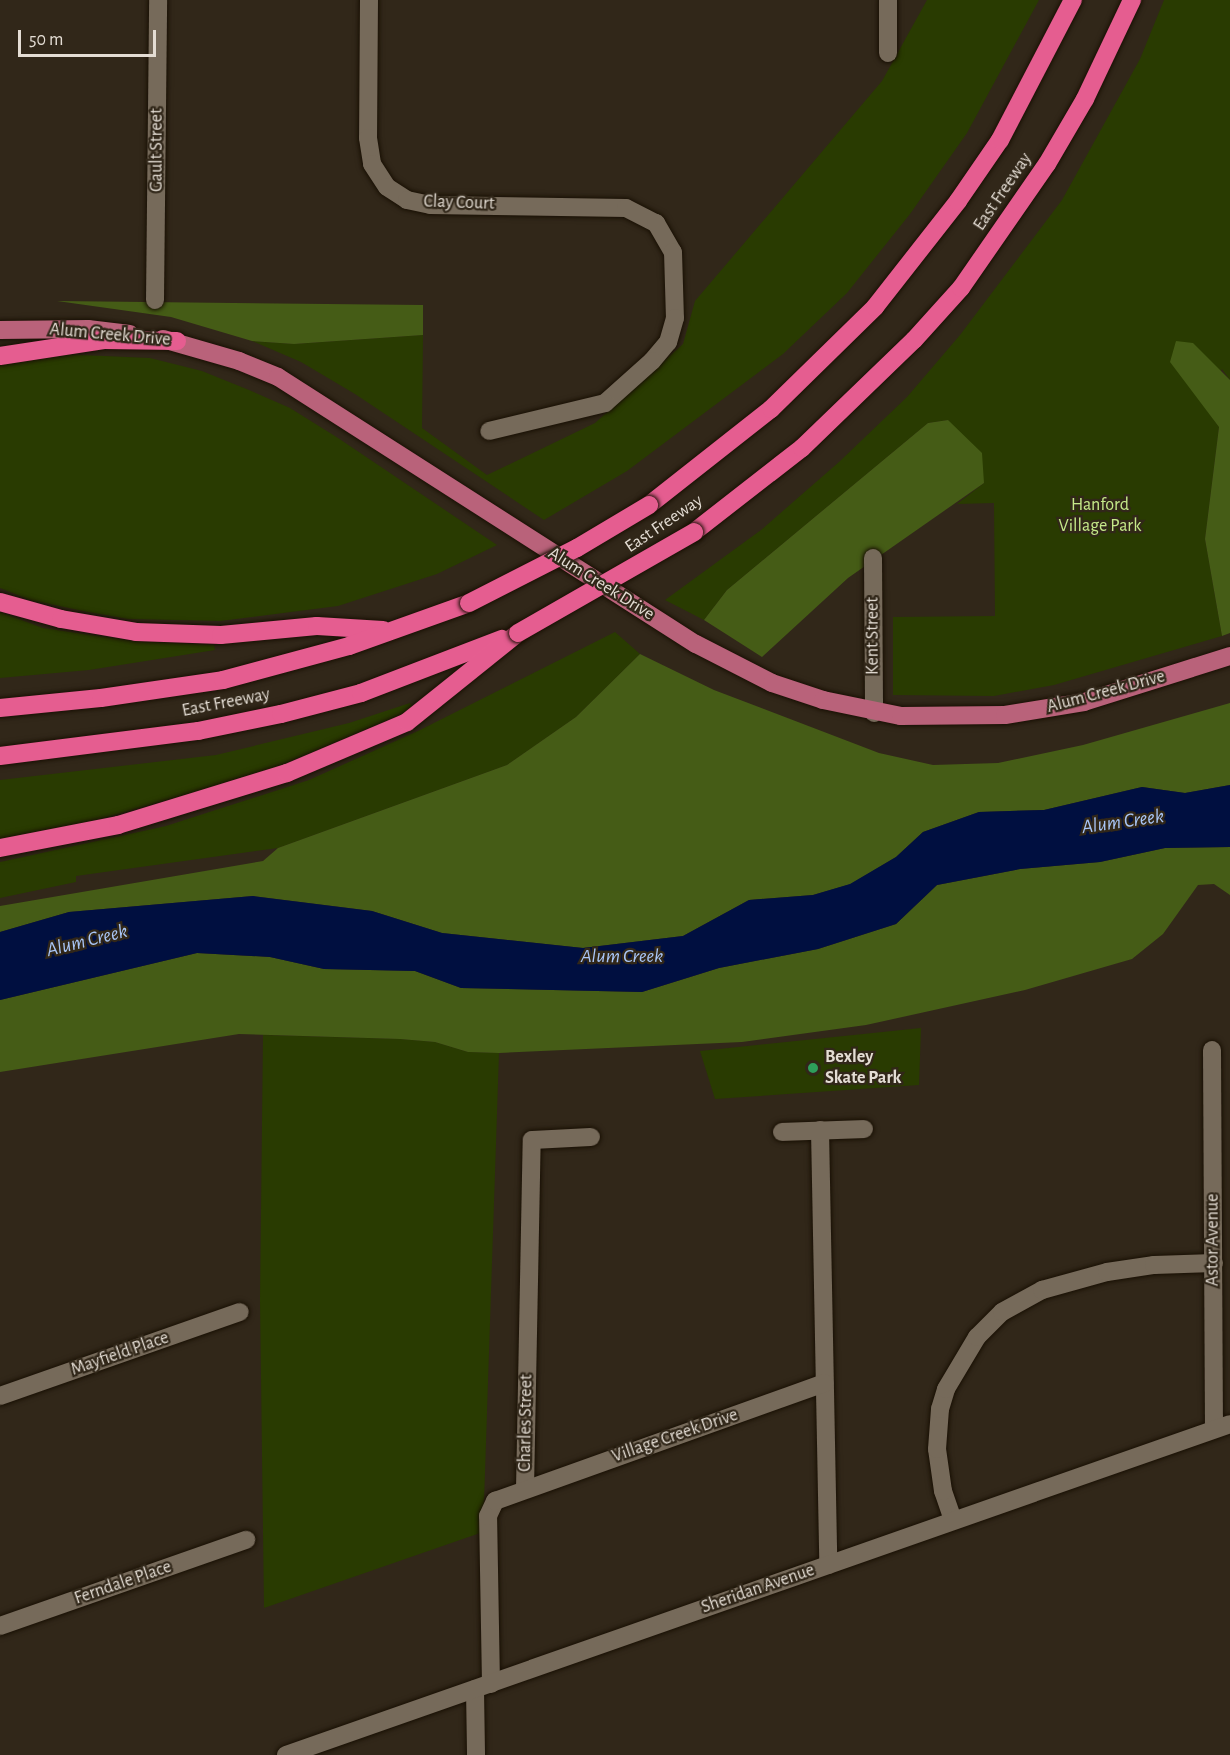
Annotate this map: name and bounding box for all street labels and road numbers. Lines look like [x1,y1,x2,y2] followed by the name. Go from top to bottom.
[146,108,168,192] street label: Gault Street
[969,149,1037,235] street label: East Freeway
[423,191,495,215] street label: Clay Court
[49,319,171,351] street label: Alum Creek Drive
[621,490,707,558] street label: East Freeway
[544,543,658,625] street label: Alum Creek Drive
[862,597,884,675] street label: Kent Street
[1045,666,1167,718] street label: Alum Creek Drive
[180,684,272,722] street label: East Freeway
[1202,1194,1224,1286] street label: Astor Avenue
[68,1327,172,1381] street label: Mayfield Place
[514,1374,538,1472] street label: Charles Street
[609,1404,741,1468] street label: Village Creek Drive
[72,1556,174,1610] street label: Ferndale Place
[699,1560,817,1618] street label: Sheridan Avenue

